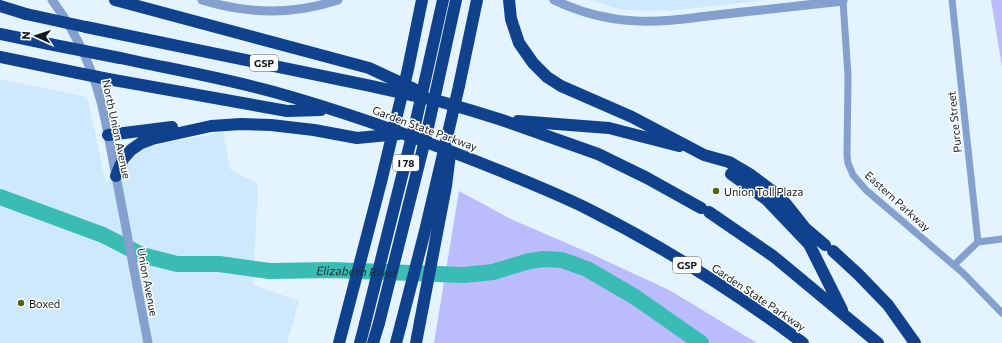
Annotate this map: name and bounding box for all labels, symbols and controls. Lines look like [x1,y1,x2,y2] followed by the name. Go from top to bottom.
[16,16,56,56] north arrow
[19,31,32,40] text: N
[250,55,278,71] road number: GSP
[100,78,134,180] street label: North Union Avenue
[944,90,964,153] street label: Purce Street
[371,103,479,153] street label: Garden State Parkway
[393,155,419,171] road number: I 78
[863,168,934,234] street label: Eastern Parkway
[724,185,803,198] place label: Union Toll Plaza
[711,186,721,196] marker: Union Toll Plaza
[135,247,161,317] street label: Union Avenue
[673,257,701,273] road number: GSP
[710,261,809,333] street label: Garden State Parkway
[316,263,399,280] water label: Elizabeth River
[29,297,60,310] place label: Boxed
[16,298,26,308] marker: Boxed

